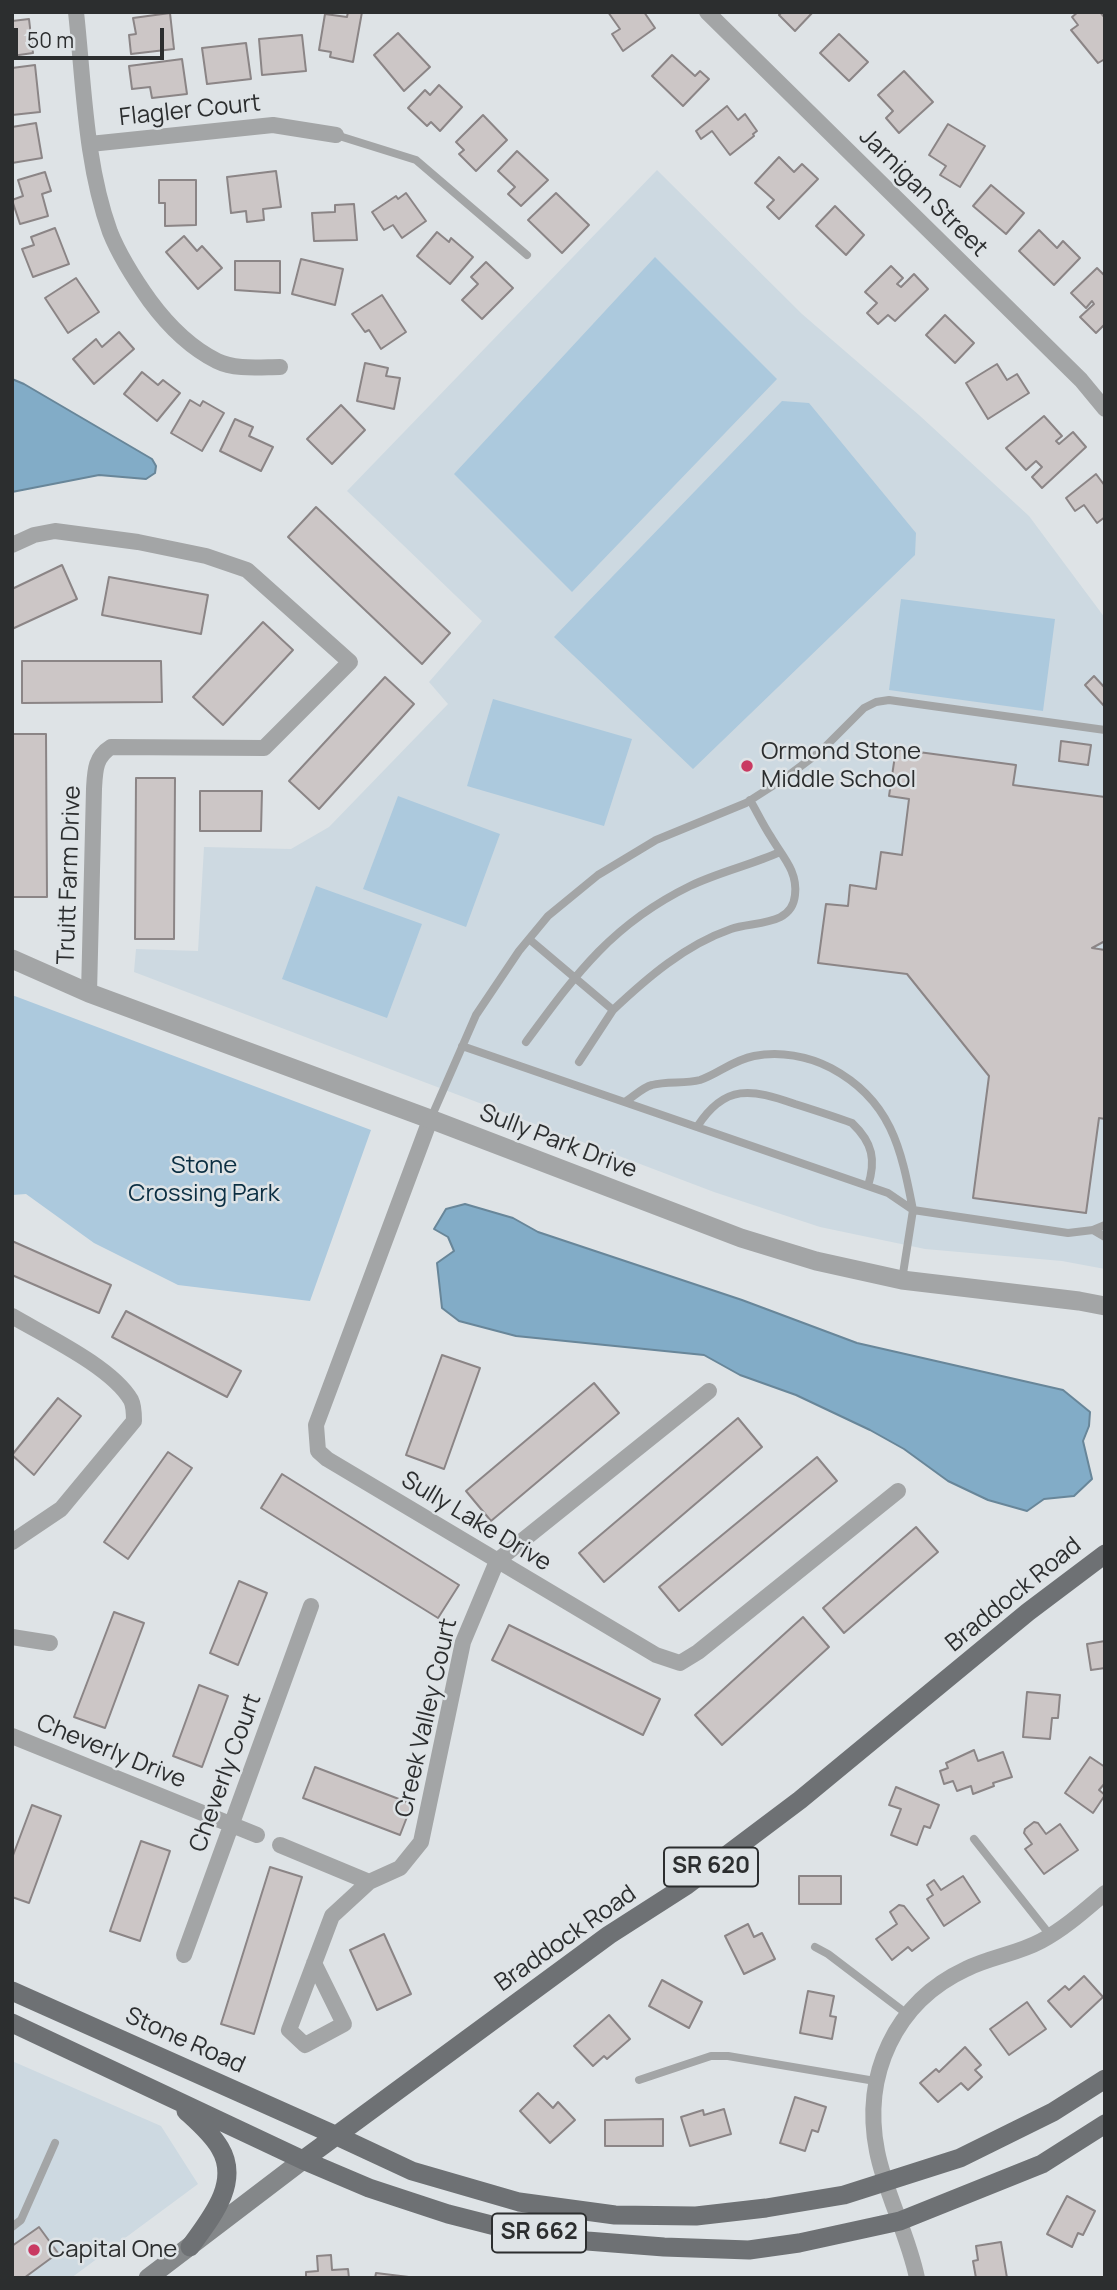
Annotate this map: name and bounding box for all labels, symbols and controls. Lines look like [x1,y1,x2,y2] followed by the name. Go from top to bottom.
[18,14,168,58] scale bar
[27,26,74,54] text: 50 m
[118,89,262,133] street label: Flagler Court
[853,123,993,263] street label: Jarnigan Street
[761,738,921,794] place label: Ormond Stone Middle School
[739,758,755,774] marker: Ormond Stone Middle School
[52,785,88,965] street label: Truitt Farm Drive
[475,1099,641,1185] street label: Sully Park Drive
[128,1152,280,1208] park label: Stone Crossing Park
[396,1466,556,1578] street label: Sully Lake Drive
[941,1532,1087,1658] street label: Braddock Road
[390,1616,464,1820] street label: Creek Valley Court
[184,1690,268,1856] street label: Cheverly Court
[32,1709,190,1795] street label: Cheverly Drive
[664,1848,758,1886] road number: SR 620
[490,1880,642,1998] street label: Braddock Road
[121,2002,249,2080] street label: Stone Road
[492,2214,586,2252] road number: SR 662
[48,2236,177,2264] place label: Capital One
[26,2242,42,2258] marker: Capital One

